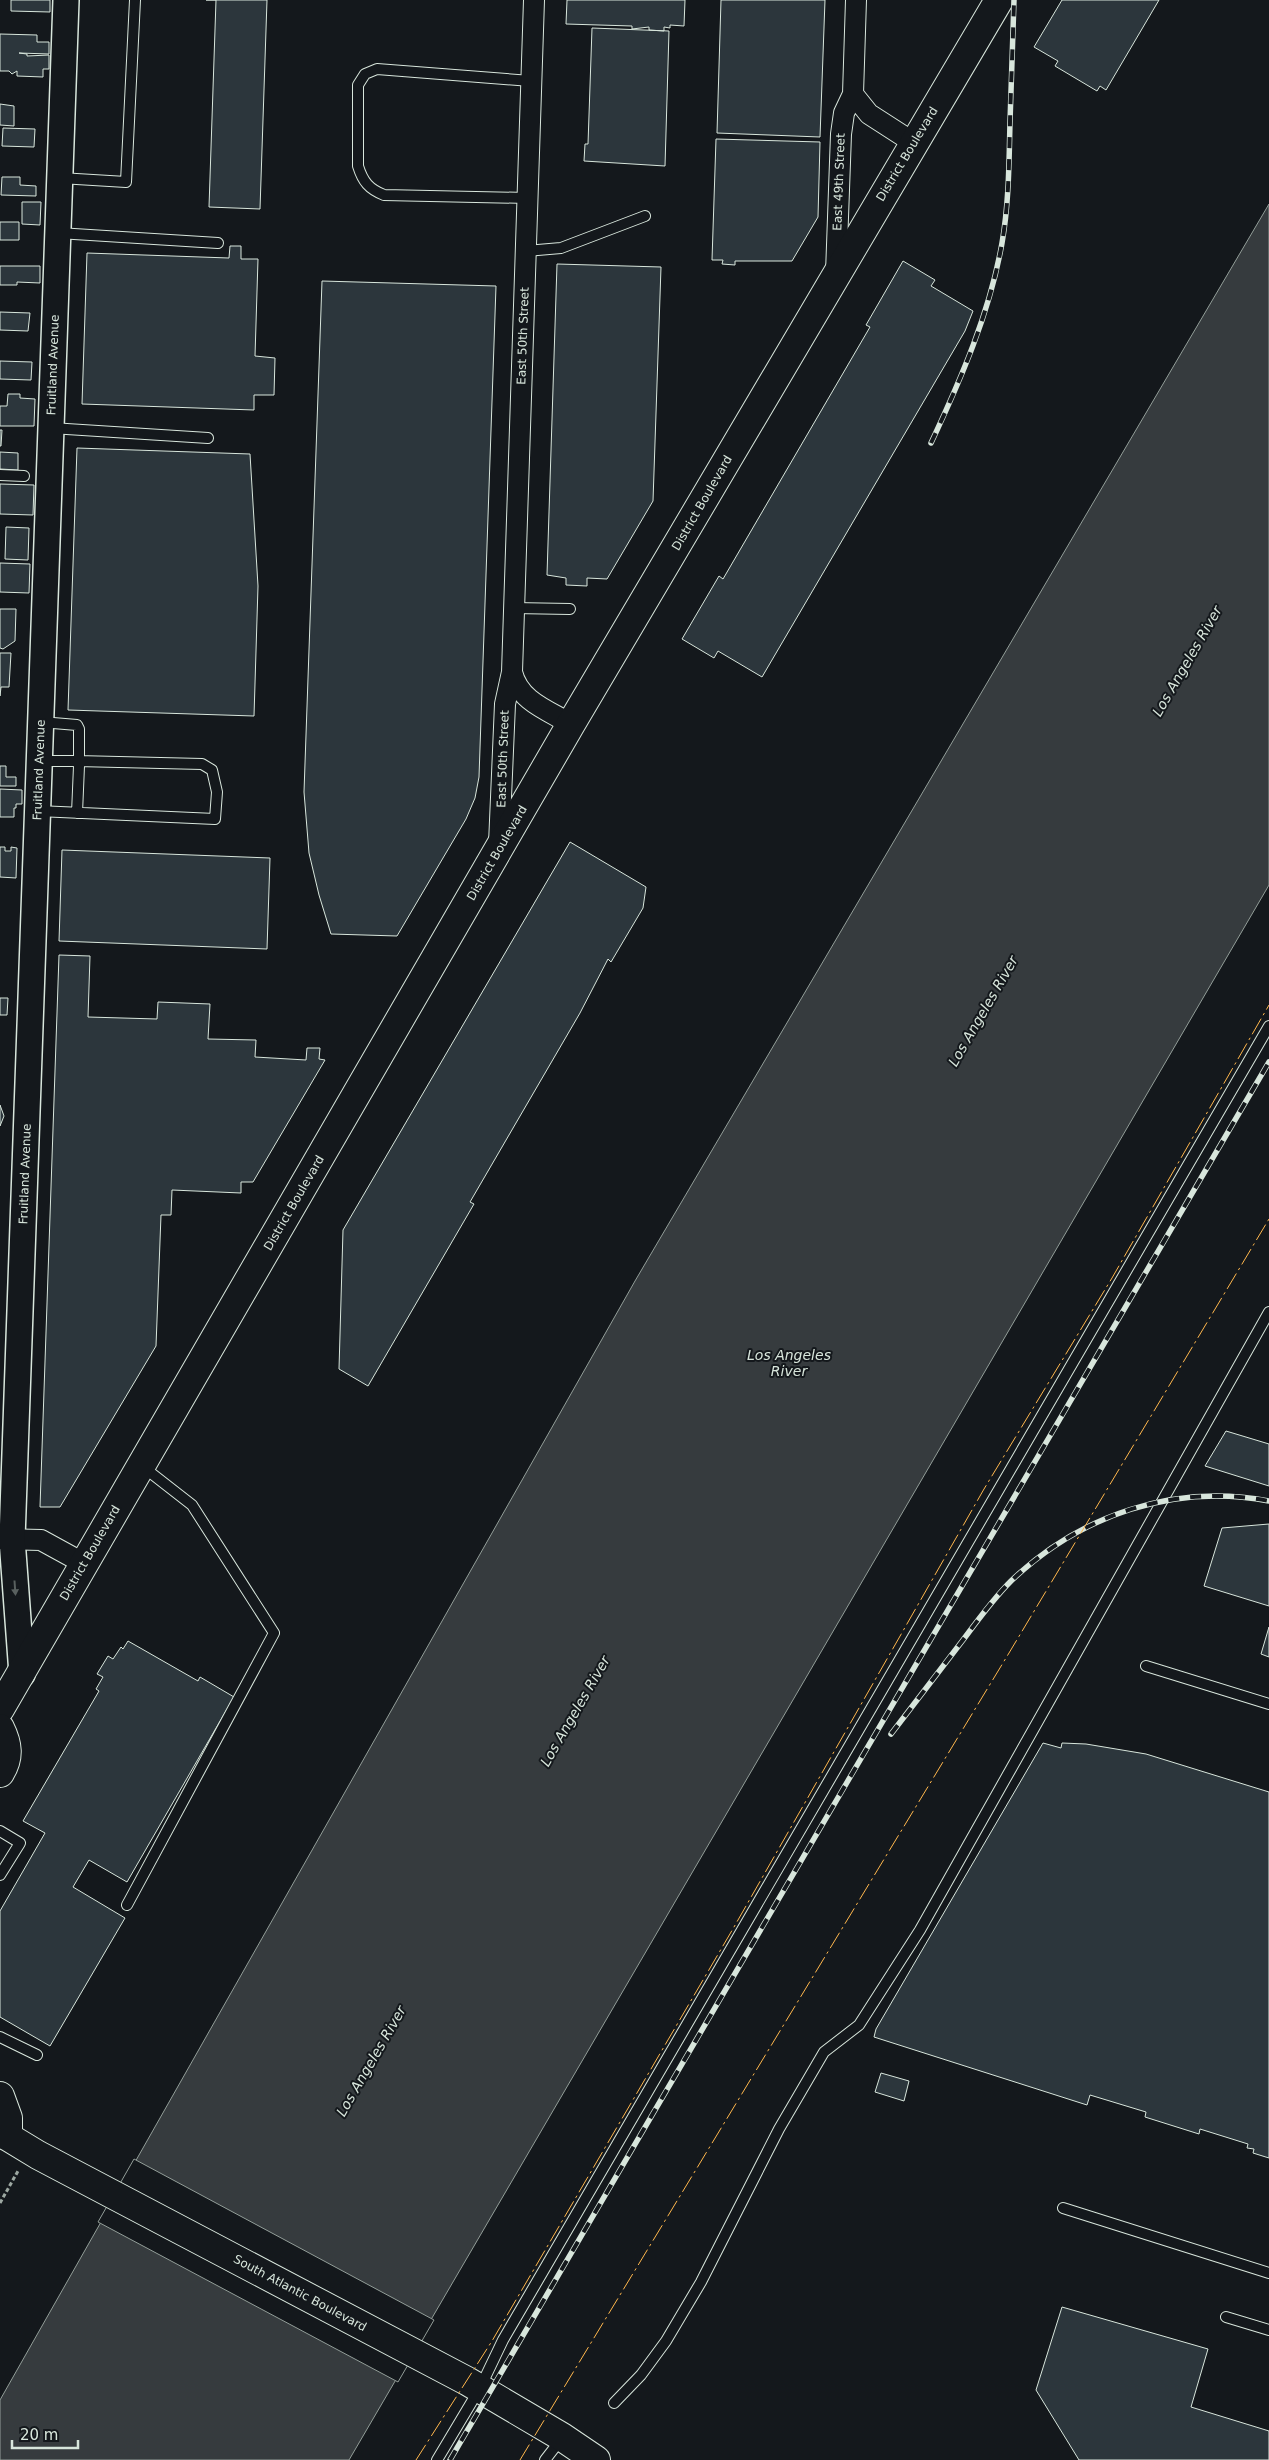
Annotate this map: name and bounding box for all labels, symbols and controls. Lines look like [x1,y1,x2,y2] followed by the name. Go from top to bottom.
[873,104,941,204] street label: District Boulevard
[830,133,848,231] street label: East 49th Street
[514,287,532,385] street label: East 50th Street
[44,314,62,416] street label: Fruitland Avenue
[669,453,735,553] street label: District Boulevard
[1149,602,1226,719] water label: Los Angeles River
[494,710,512,808] street label: East 50th Street
[30,719,48,821] street label: Fruitland Avenue
[464,803,530,903] street label: District Boulevard
[945,952,1022,1069] water label: Los Angeles River
[16,1123,34,1225] street label: Fruitland Avenue
[261,1153,327,1253] street label: District Boulevard
[747,1347,831,1379] water label: Los Angeles River
[57,1503,123,1603] street label: District Boulevard
[12,1580,20,1596] one-way arrow
[537,1652,614,1769] water label: Los Angeles River
[333,2002,410,2119] water label: Los Angeles River
[231,2252,369,2334] street label: South Atlantic Boulevard
[12,2418,79,2450] scale bar
[20,2426,58,2444] text: 20 m

